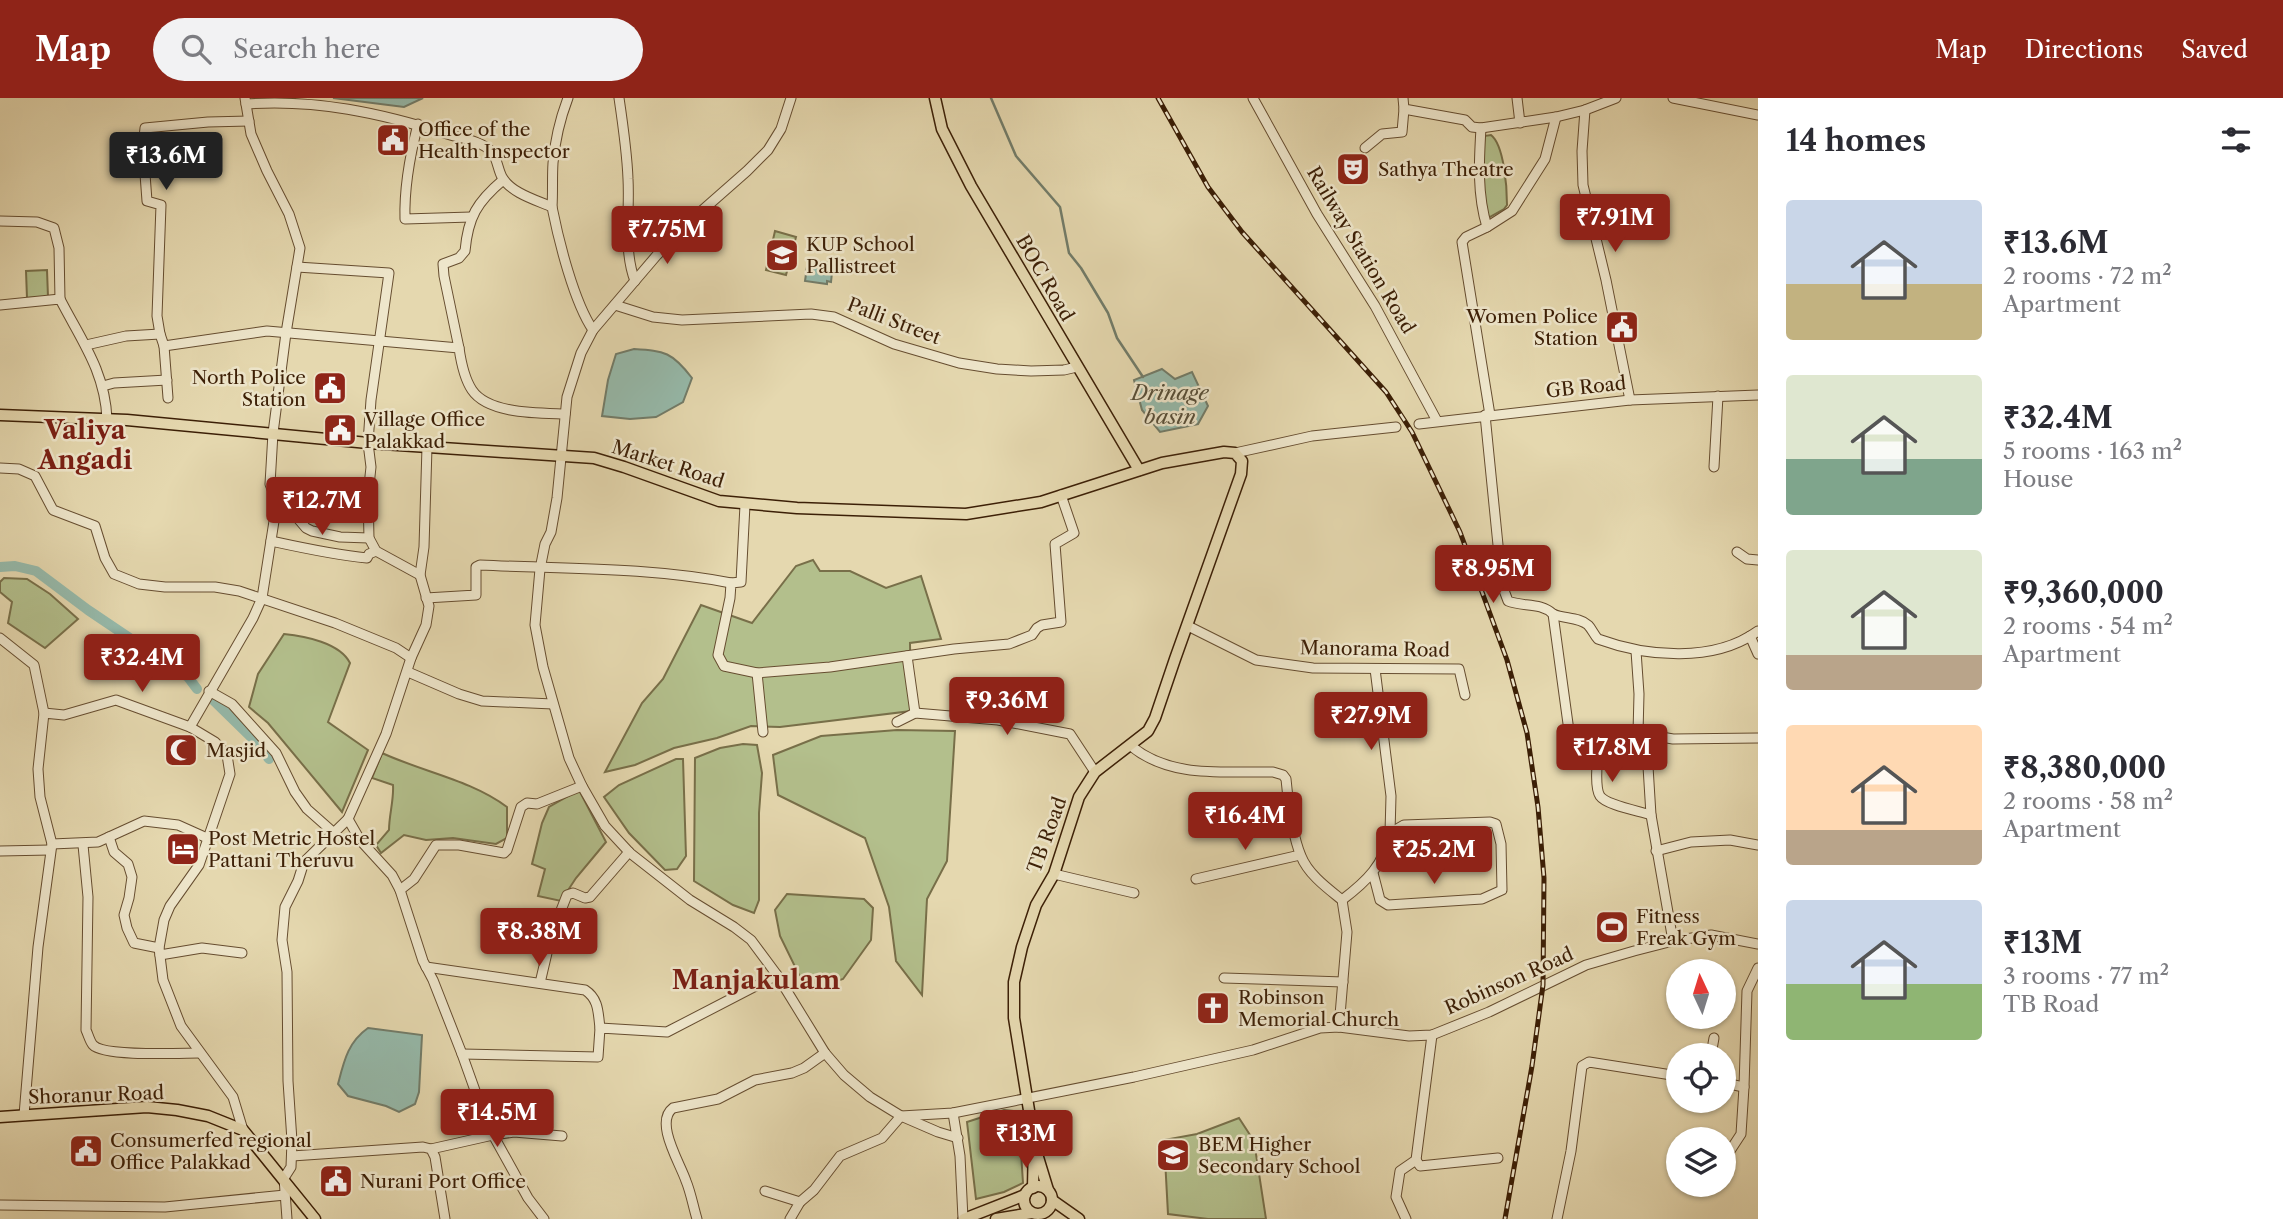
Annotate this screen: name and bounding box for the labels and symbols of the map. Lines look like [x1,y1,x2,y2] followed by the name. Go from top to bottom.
[418,118,570,163] place label: Office of the Health Inspector
[374,121,412,159] public building icon: Office of the Health Inspector
[109,132,223,192] pin: ₹13.6M
[1334,150,1372,188] theatre icon: Sathya Theatre
[1378,158,1514,181] place label: Sathya Theatre
[1302,162,1420,338] street label: Railway Station Road
[1558,194,1672,254] pin: ₹7.91M
[610,206,724,266] pin: ₹7.75M
[1011,231,1079,326] street label: BOC Road
[806,233,915,278] place label: KUP School Pallistreet
[763,236,801,274] school or university icon: KUP School Pallistreet
[844,293,944,349] street label: Palli Street
[1465,305,1598,350] place label: Women Police Station
[1603,308,1641,346] public building icon: Women Police Station
[192,366,306,411] place label: North Police Station
[311,369,349,407] public building icon: North Police Station
[1545,371,1628,403] street label: GB Road
[1129,380,1210,429] water label: Drinage basin
[363,408,485,453] place label: Village Office Palakkad
[321,411,359,449] public building icon: Village Office Palakkad
[37,414,132,476] district label: Valiya Angadi
[609,435,727,493] street label: Market Road
[265,478,379,537] pin: ₹12.7M
[1436,546,1550,605] pin: ₹8.95M
[85,634,199,694] pin: ₹32.4M
[1300,636,1451,662] street label: Manorama Road
[950,678,1064,737] pin: ₹9.36M
[1314,692,1428,752] pin: ₹27.9M
[1555,724,1669,784] pin: ₹17.8M
[162,731,200,769] mosque icon: Masjid
[206,739,267,762] place label: Masjid
[1188,792,1302,852] pin: ₹16.4M
[1023,793,1072,876] street label: TB Road
[1377,826,1491,886] pin: ₹25.2M
[208,827,376,872] place label: Post Metric Hostel Pattani Theruvu
[164,830,202,868] hotel icon: Post Metric Hostel Pattani Theruvu
[1636,905,1736,950] place label: Fitness Freak Gym
[482,908,596,968] pin: ₹8.38M
[1593,908,1631,946] sports icon: Fitness Freak Gym
[1441,942,1577,1020] street label: Robinson Road
[1666,959,1736,1029] north arrow
[672,964,840,996] district label: Manjakulam
[1238,986,1399,1031] place label: Robinson Memorial Church
[1194,989,1232,1027] church icon: Robinson Memorial Church
[28,1081,165,1109] street label: Shoranur Road
[440,1090,554,1149] pin: ₹14.5M
[985,1110,1067,1170] pin: ₹13M
[110,1129,312,1174] place label: Consumerfed regional Office Palakkad
[67,1132,105,1170] public building icon: Consumerfed regional Office Palakkad
[1198,1133,1361,1178] place label: BEM Higher Secondary School
[1154,1136,1192,1174] school or university icon: BEM Higher Secondary School
[317,1162,355,1200] public building icon: Nurani Port Office
[360,1170,526,1193] place label: Nurani Port Office

